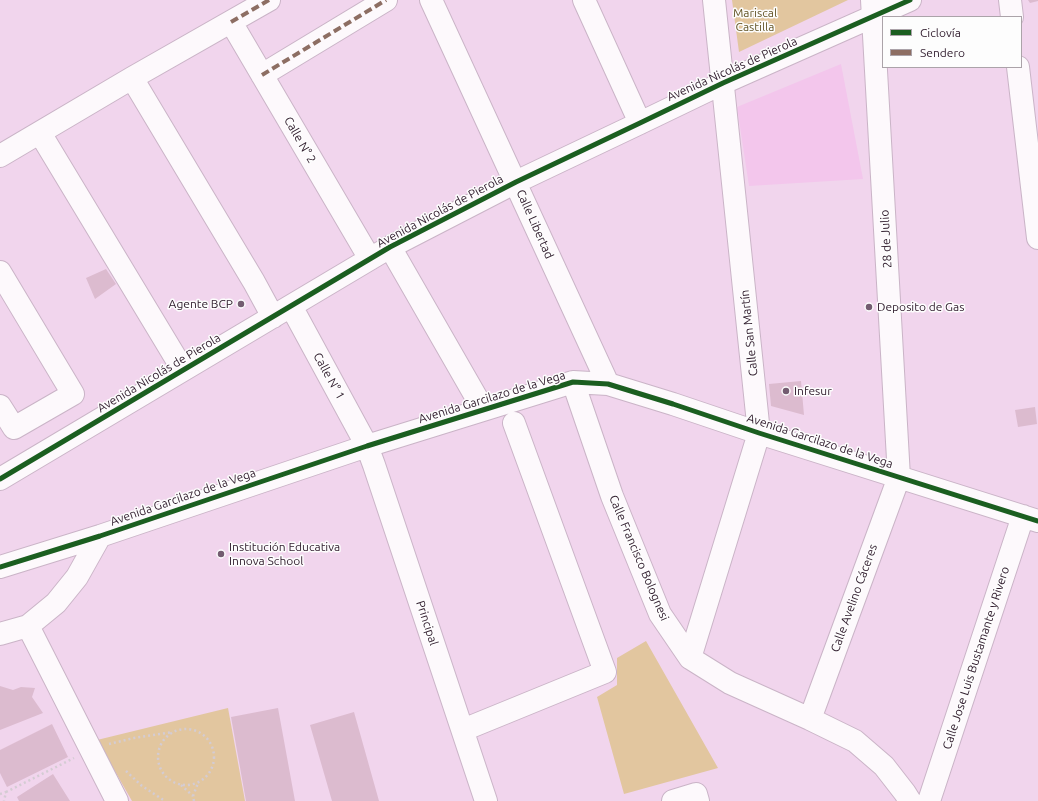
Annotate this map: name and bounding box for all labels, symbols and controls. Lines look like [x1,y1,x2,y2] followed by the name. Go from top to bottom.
[733,6,777,34] park label: Mariscal Castilla
[882,16,1022,68] legend
[920,26,961,39] text: Ciclovía
[665,34,799,104] street label: Avenida Nicolás de Pierola
[920,46,965,59] text: Sendero
[281,114,319,166] street label: Calle N° 2
[374,172,506,250] street label: Avenida Nicolás de Pierola
[513,187,557,261] street label: Calle Libertad
[877,209,895,269] street label: 28 de Julio
[737,289,761,377] street label: Calle San Martín
[169,297,233,311] place label: Agente BCP
[236,299,246,309] marker: Agente BCP
[877,300,964,314] place label: Deposito de Gas
[864,302,874,312] marker: Deposito de Gas
[95,330,223,416] street label: Avenida Nicolás de Pierola
[310,350,348,402] street label: Calle N° 1
[417,368,567,426] street label: Avenida Garcilazo de la Vega
[794,384,832,398] place label: Infesur
[781,386,791,396] marker: Infesur
[745,411,895,471] street label: Avenida Garcilazo de la Vega
[108,465,258,529] street label: Avenida Garcilazo de la Vega
[606,493,672,623] street label: Calle Francisco Bolognesi
[229,540,340,568] place label: Institución Educativa Innova School
[828,542,880,654] street label: Calle Avelino Cáceres
[216,549,226,559] marker: Institución Educativa Innova School
[940,565,1012,751] street label: Calle Jose Luis Bustamante y Rivero
[413,599,441,647] street label: Principal

